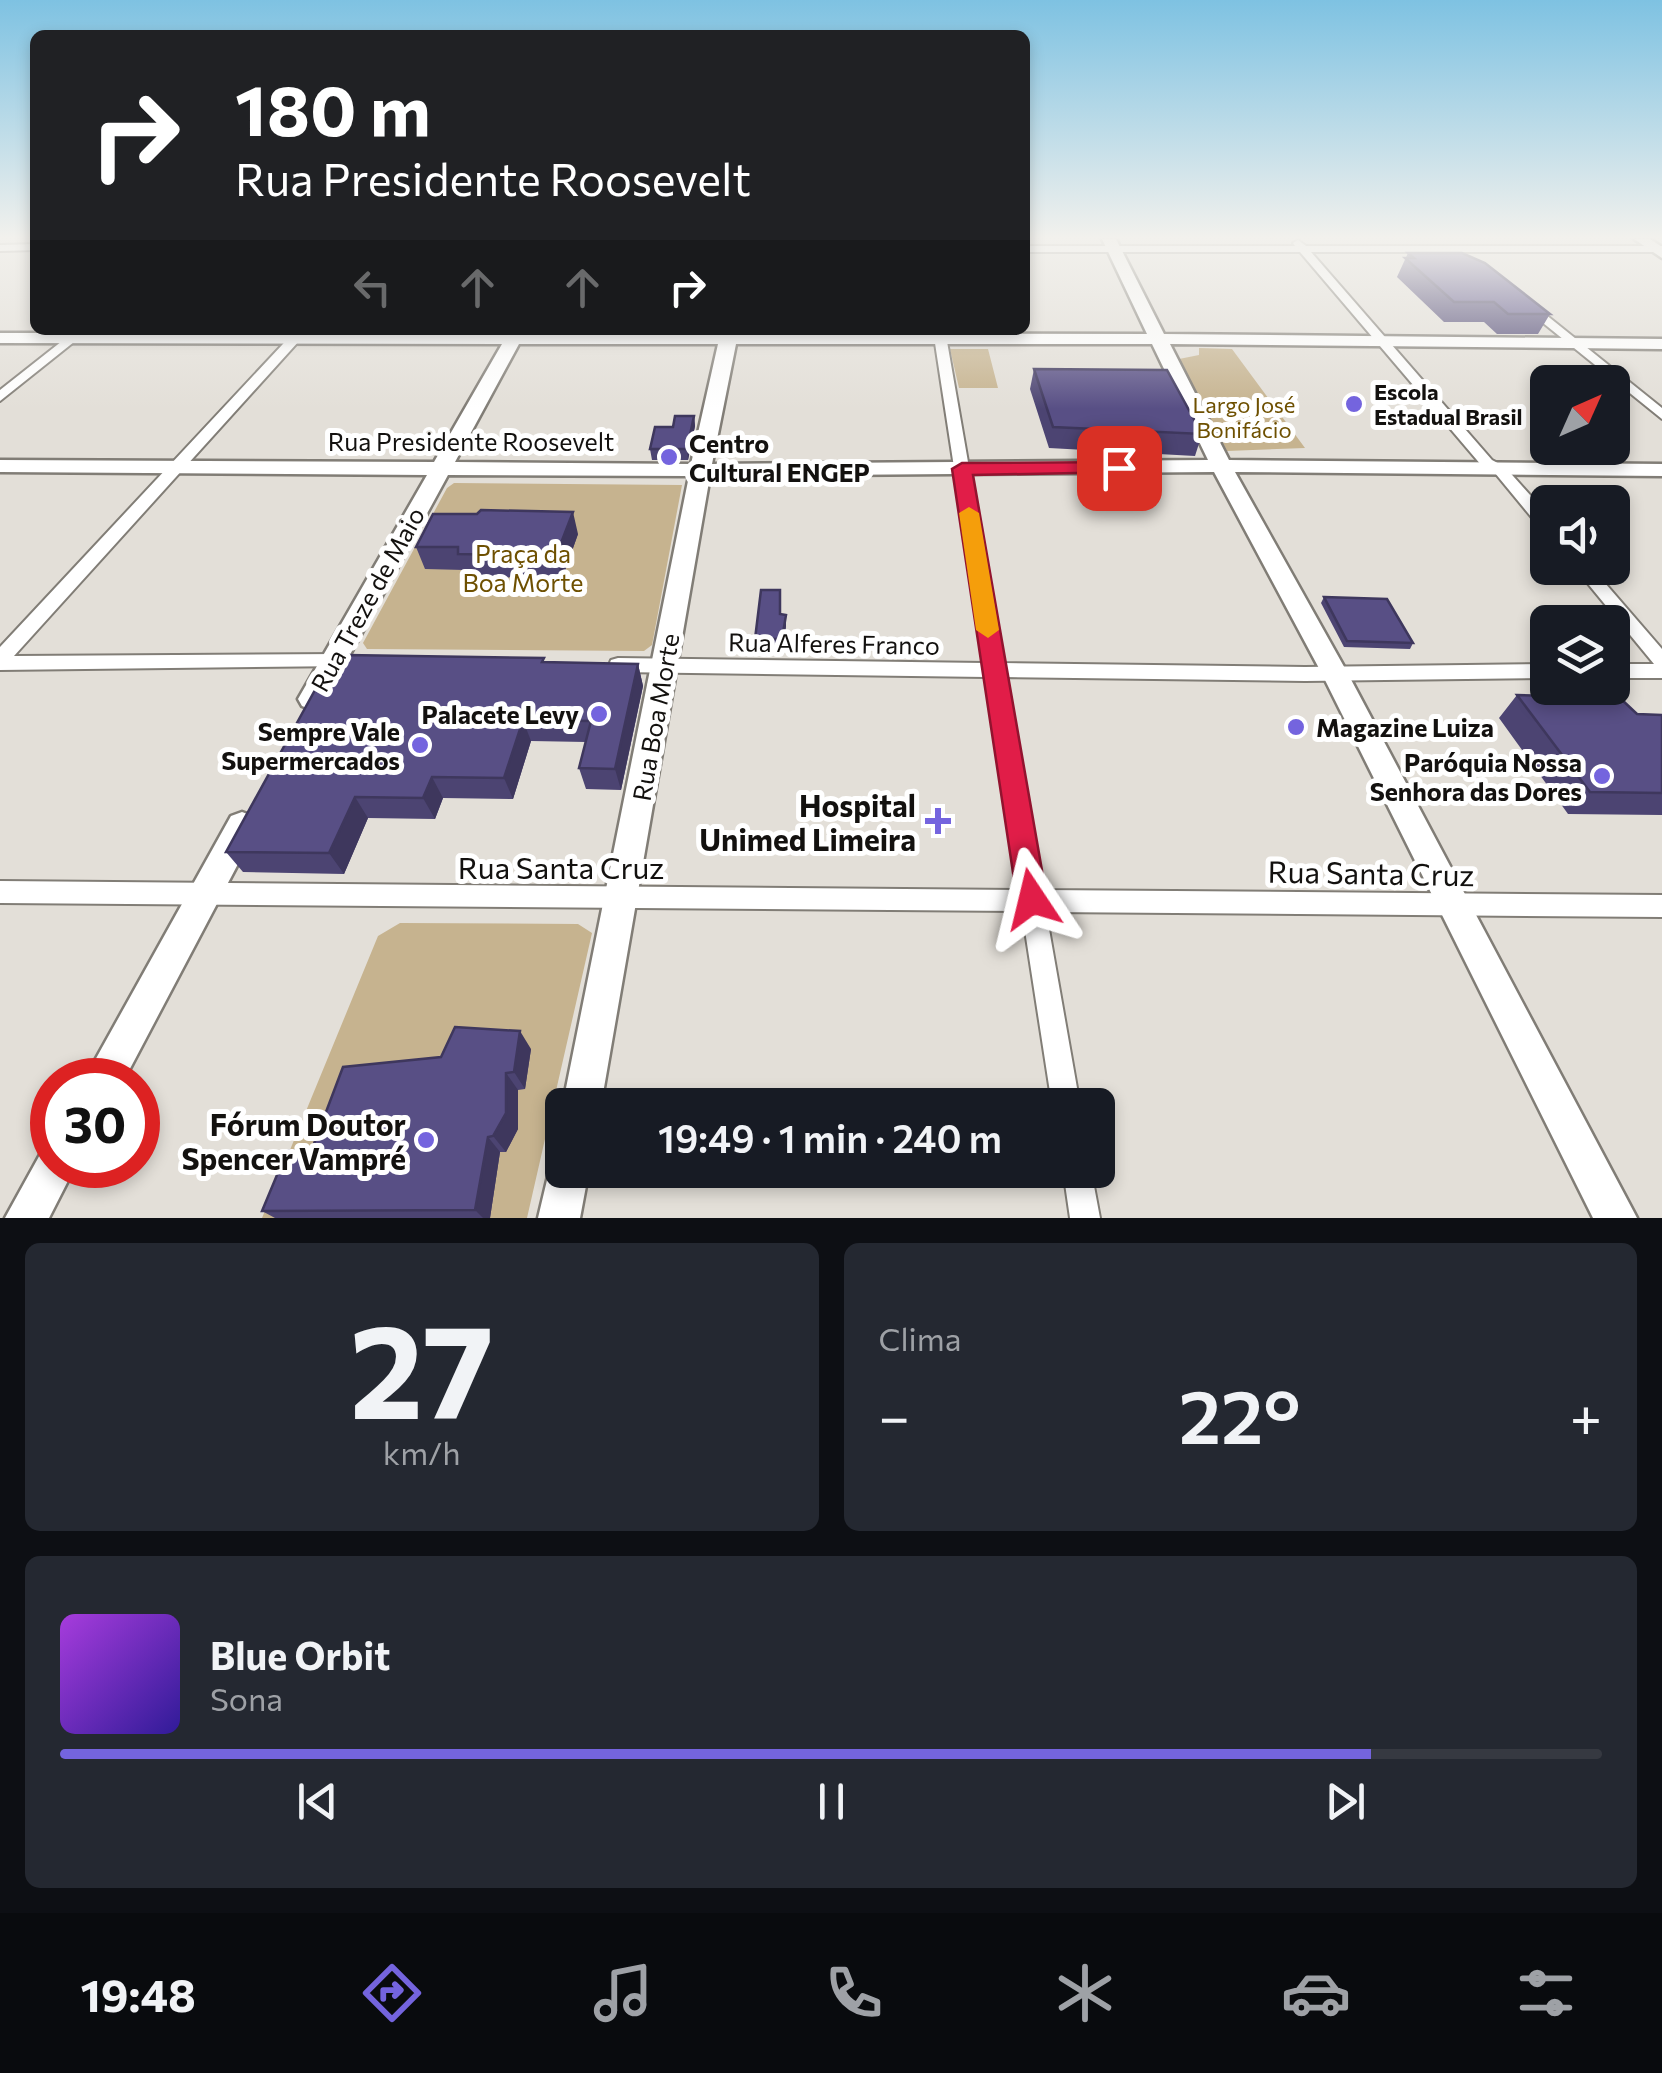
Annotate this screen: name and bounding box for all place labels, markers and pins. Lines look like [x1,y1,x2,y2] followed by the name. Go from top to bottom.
[1374,378,1523,430] place label: Escola Estadual Brasil
[1343,393,1365,415] marker: Escola Estadual Brasil
[1077,426,1162,511] pin
[689,428,870,487] place label: Centro Cultural ENGEP
[658,446,680,468] marker: Centro Cultural ENGEP
[421,699,579,729] place label: Palacete Levy
[588,703,610,725] marker: Palacete Levy
[1316,712,1494,742] place label: Magazine Luiza
[221,716,400,775] place label: Sempre Vale Supermercados
[1285,716,1307,738] marker: Magazine Luiza
[409,734,431,756] marker: Sempre Vale Supermercados
[1370,747,1582,806] place label: Paróquia Nossa Senhora das Dores
[1591,765,1613,787] marker: Paróquia Nossa Senhora das Dores
[699,786,916,857] place label: Hospital Unimed Limeira
[925,808,951,834] marker: Hospital Unimed Limeira
[182,1105,406,1176] place label: Fórum Doutor Spencer Vampré
[415,1129,437,1151] marker: Fórum Doutor Spencer Vampré

